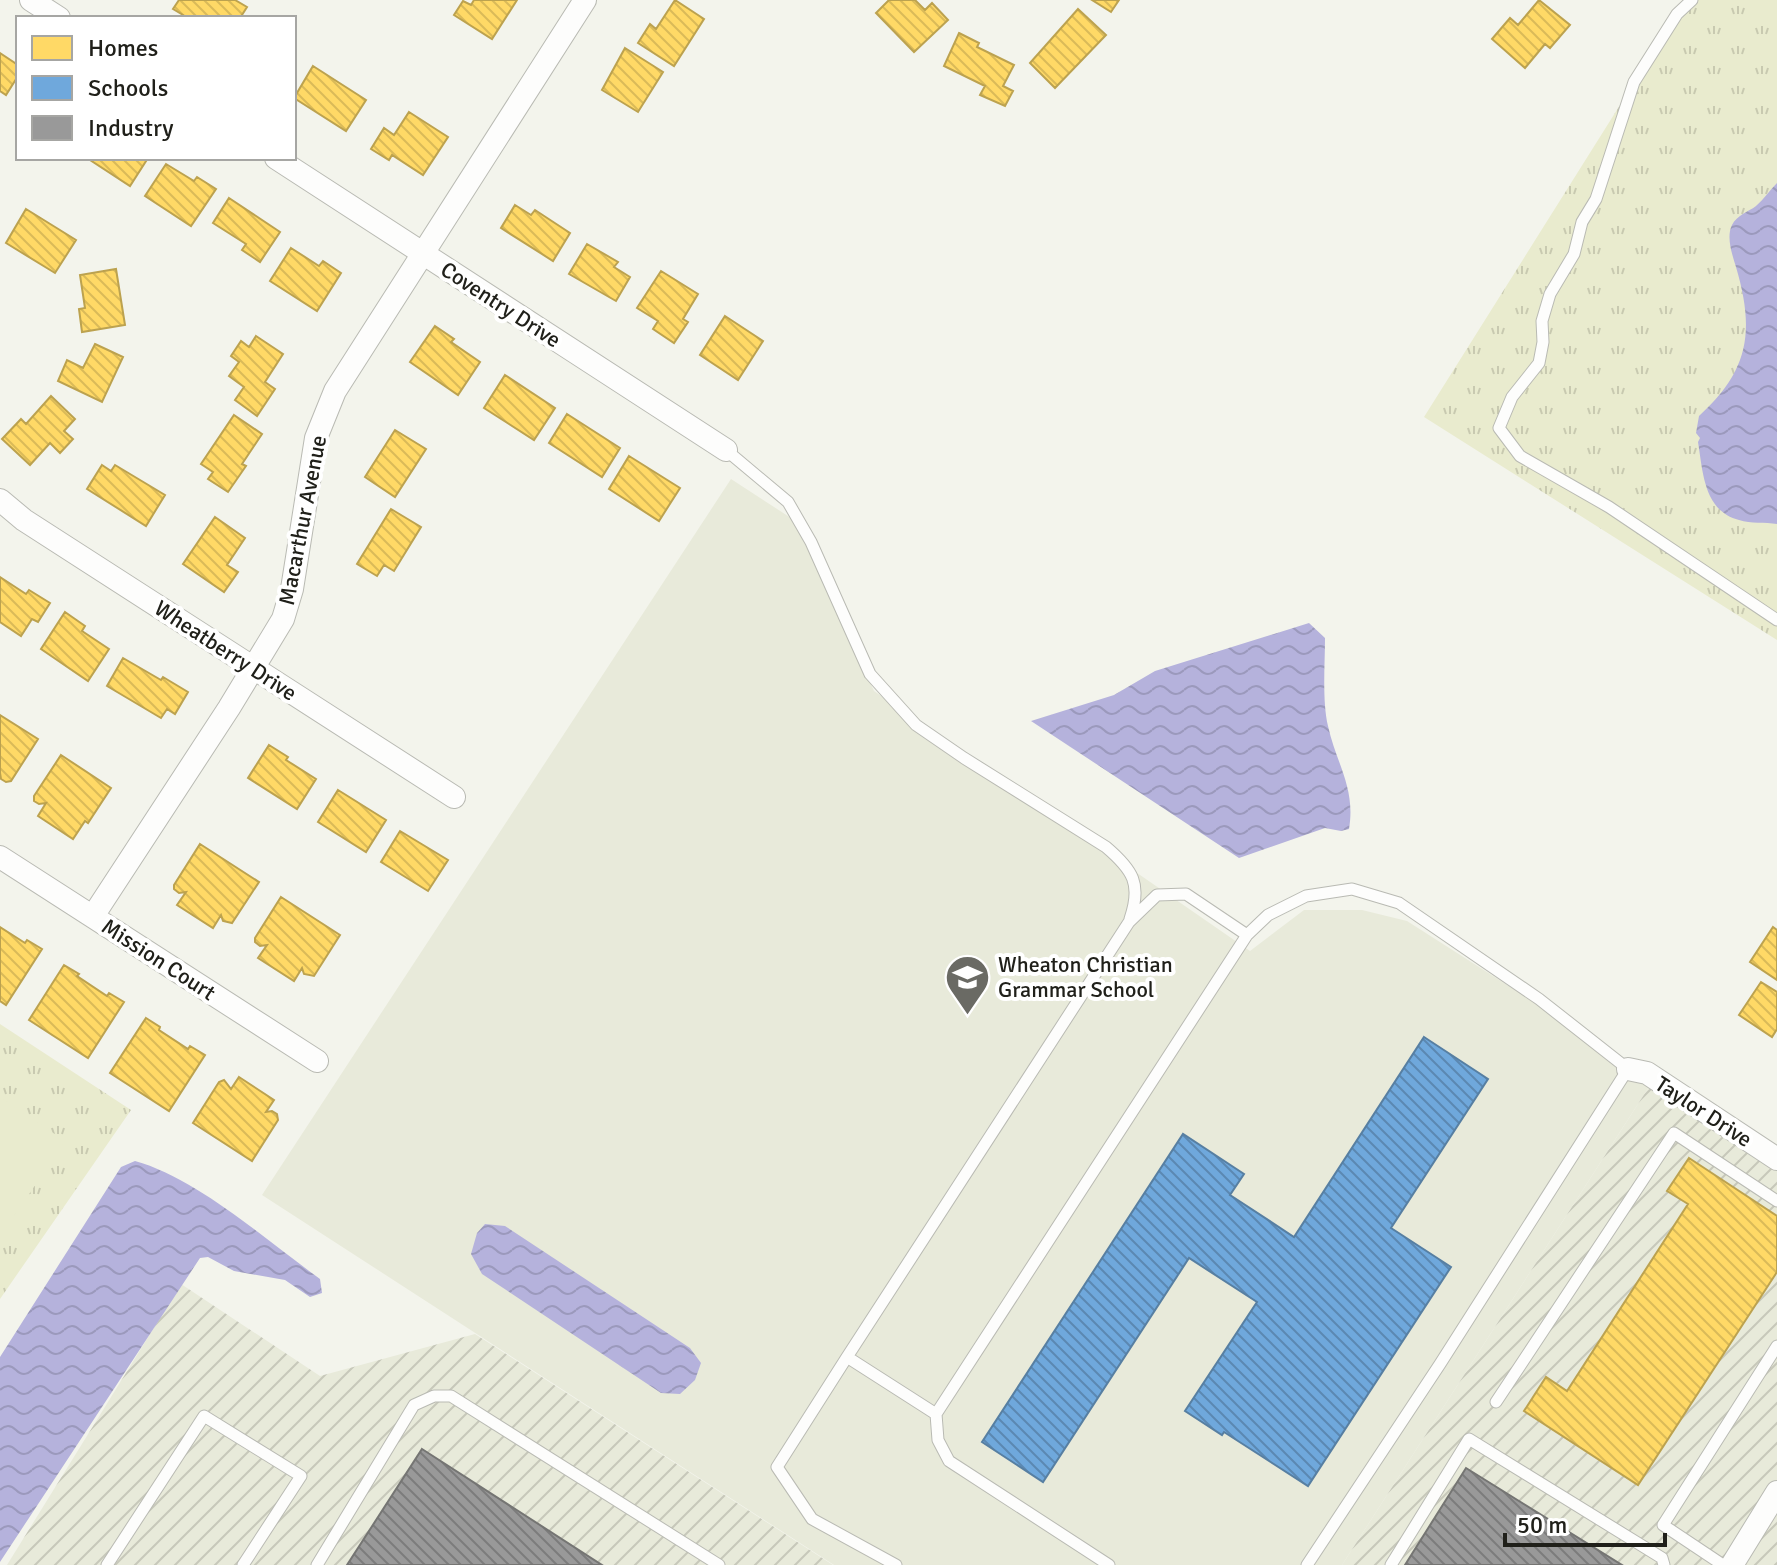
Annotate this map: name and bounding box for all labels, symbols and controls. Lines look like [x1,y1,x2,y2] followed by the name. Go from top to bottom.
[16,16,296,160] legend
[88,33,158,63] text: Homes
[88,73,168,103] text: Schools
[88,113,174,143] text: Industry
[436,256,566,353] street label: Coventry Drive
[273,433,332,607] street label: Macarthur Avenue
[150,594,302,706] street label: Wheatberry Drive
[97,913,221,1006] street label: Mission Court
[998,951,1173,1003] place label: Wheaton Christian Grammar School
[943,953,991,1016] school or university icon: Wheaton Christian Grammar School
[1650,1070,1757,1153] street label: Taylor Drive
[1505,1497,1665,1547] scale bar
[1517,1510,1567,1540] text: 50 m

